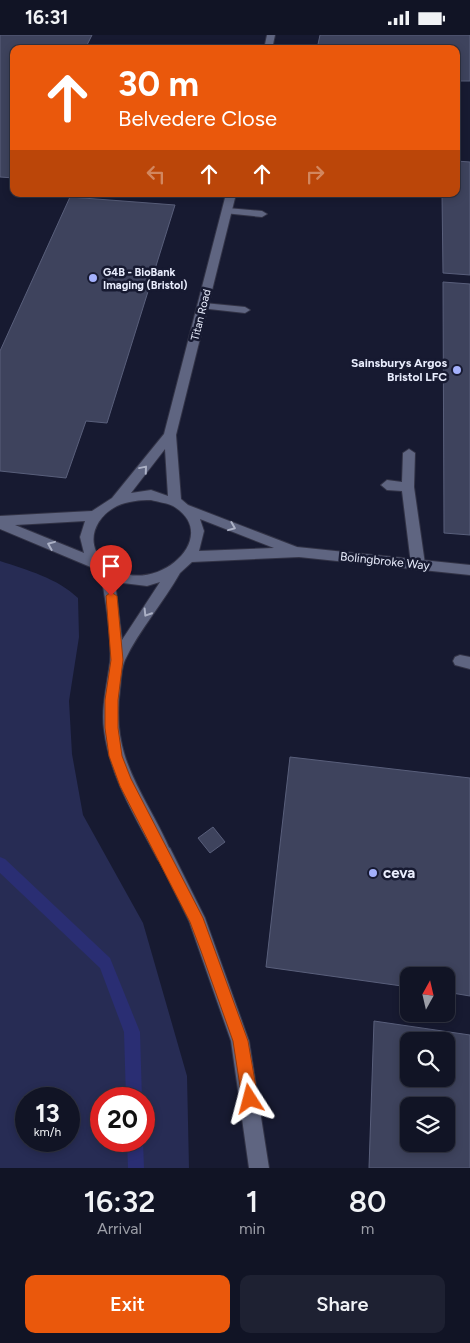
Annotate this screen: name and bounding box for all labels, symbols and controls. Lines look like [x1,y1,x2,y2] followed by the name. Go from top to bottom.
[25,6,68,29] text: 16:31
[118,63,199,105] text: 30 m
[35,65,100,130] icon: ahead
[118,105,277,132] text: Belvedere Close
[142,160,170,188] icon: left
[195,160,223,188] icon: ahead
[248,160,276,188] icon: ahead
[301,160,329,188] icon: right
[103,266,187,292] place label: G4B - BioBank Imaging (Bristol)
[87,272,99,284] marker: G4B - BioBank Imaging (Bristol)
[188,288,214,342] street label: Titan Road
[351,356,447,384] place label: Sainsburys Argos Bristol LFC
[451,364,463,376] marker: Sainsburys Argos Bristol LFC
[138,465,147,474] one-way arrow
[227,521,236,531] one-way arrow
[47,541,56,551] one-way arrow
[90,545,132,596] pin
[339,549,431,573] street label: Bolingbroke Way
[97,552,125,580] icon: arrive
[144,607,153,616] one-way arrow
[383,864,415,882] place label: ceva
[367,867,379,879] marker: ceva
[400,967,455,1023] north arrow
[400,967,455,1152] map controls
[400,1032,455,1087] button: search
[223,1072,275,1124] position arrow
[90,1087,155,1152] speed limit sign: 20
[400,1097,455,1152] button: layers
[35,1098,60,1128] text: 13
[34,1125,61,1139] text: km/h
[84,1183,155,1220] text: 16:32
[246,1183,258,1220] text: 1
[349,1183,386,1220] text: 80
[97,1219,142,1238] text: Arrival
[239,1219,265,1238] text: min
[361,1219,374,1238] text: m
[25,1275,230,1333] button: Exit
[240,1275,445,1333] button: Share

